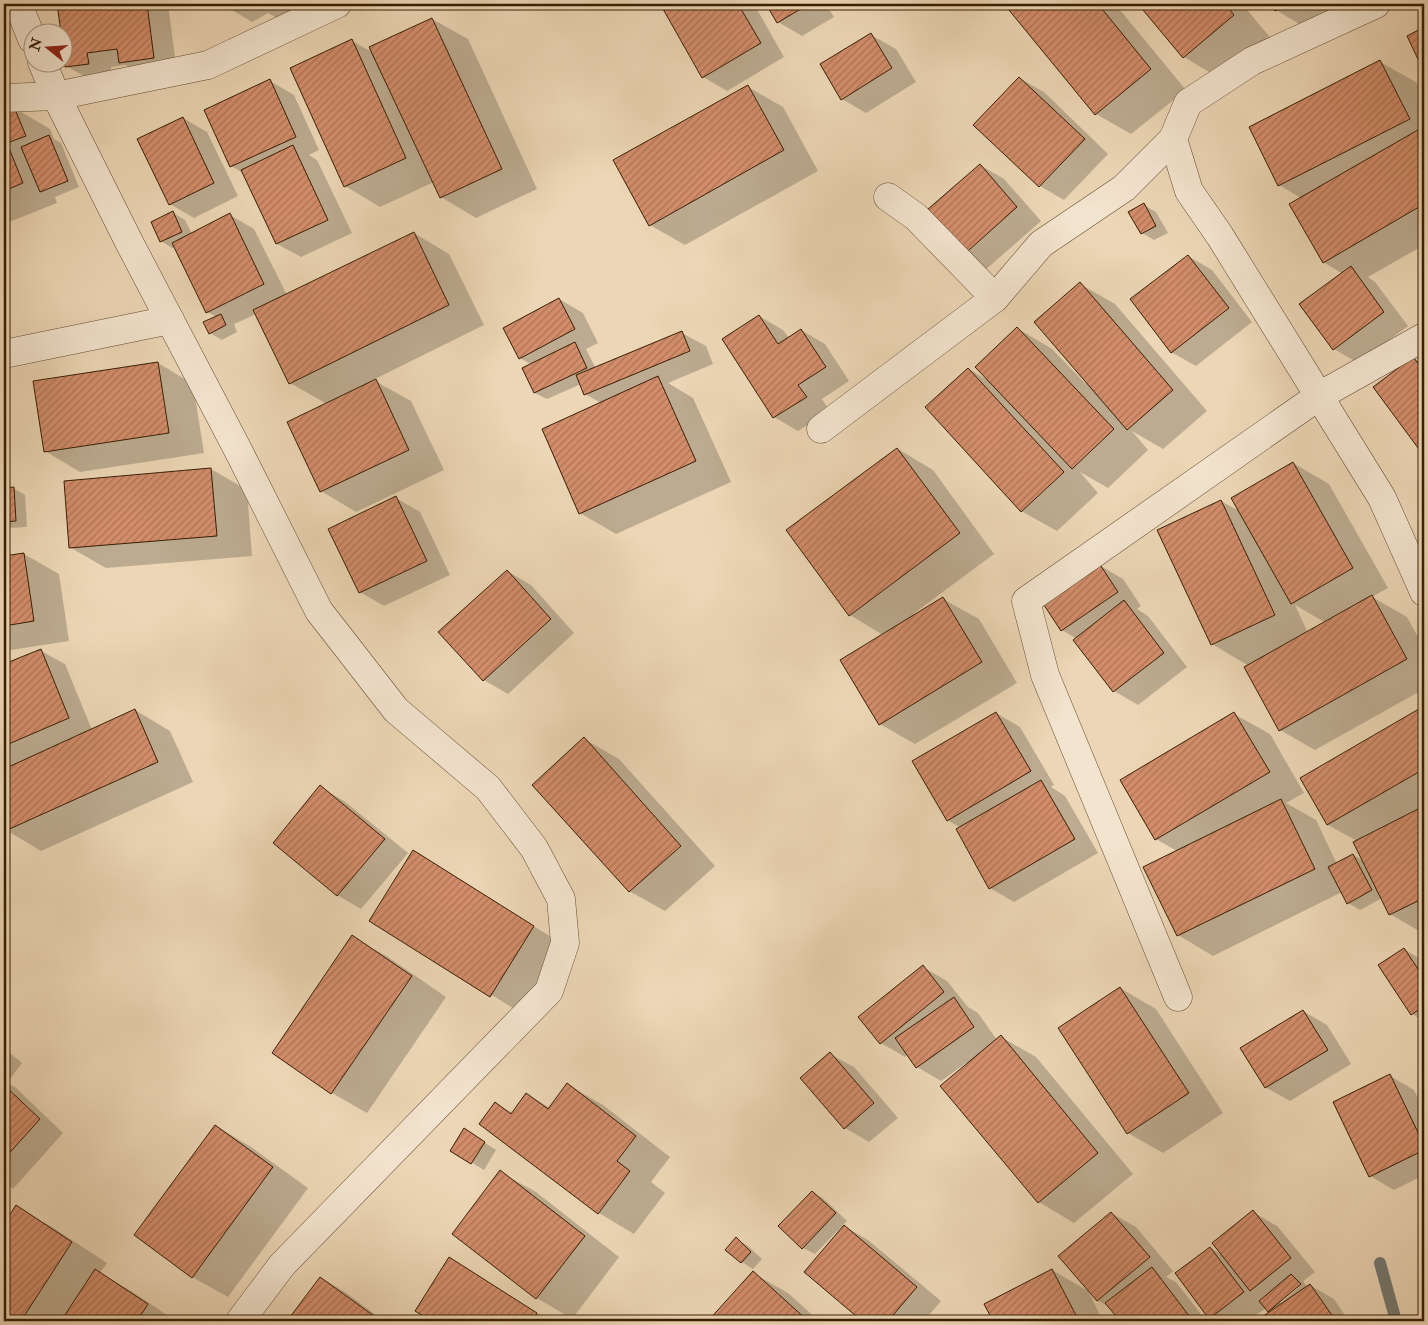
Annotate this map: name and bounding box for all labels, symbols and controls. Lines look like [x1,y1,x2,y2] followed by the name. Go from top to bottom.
[22,22,72,72] north arrow
[26,35,46,54] text: N

